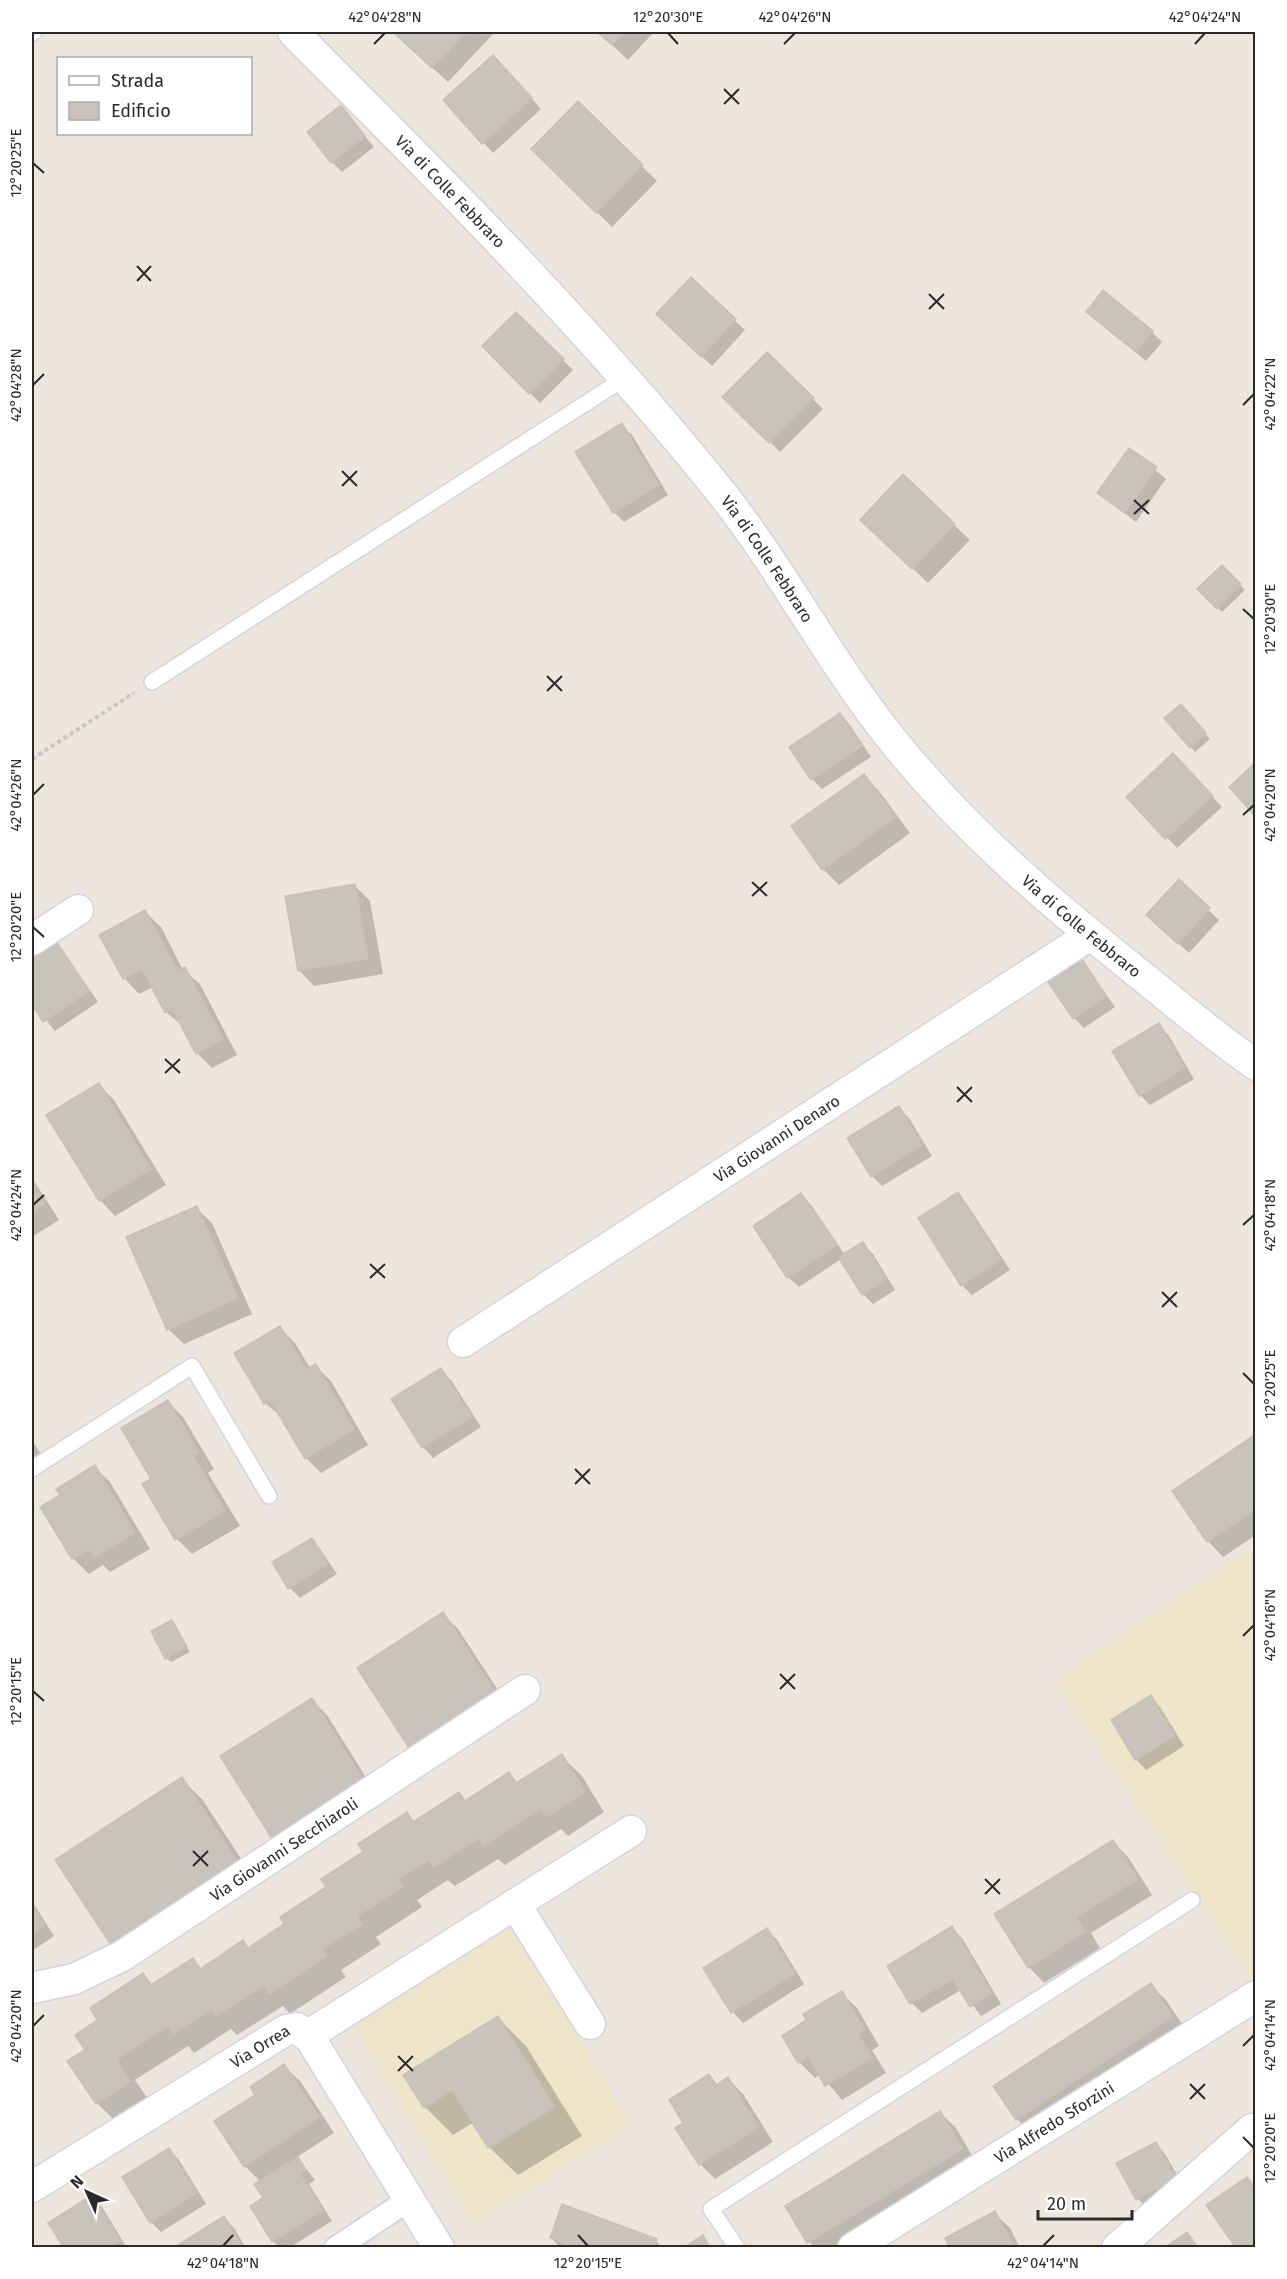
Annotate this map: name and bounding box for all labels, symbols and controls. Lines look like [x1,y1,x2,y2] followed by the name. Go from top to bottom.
[348,8,422,26] text: 42°04'28"N
[633,8,703,26] text: 12°20'30"E
[758,8,832,26] text: 42°04'26"N
[1169,8,1241,26] text: 42°04'24"N
[57,57,252,135] legend
[111,70,164,92] text: Strada
[111,100,171,122] text: Edificio
[7,128,25,198] text: 12°20'25"E
[391,131,509,252] street label: Via di Colle Febbraro
[7,348,25,422] text: 42°04'28"N
[1261,358,1279,430] text: 42°04'22"N
[717,492,817,626] street label: Via di Colle Febbraro
[1261,584,1279,654] text: 12°20'30"E
[7,758,25,832] text: 42°04'26"N
[1261,768,1279,842] text: 42°04'20"N
[1018,871,1145,982] street label: Via di Colle Febbraro
[7,892,25,962] text: 12°20'20"E
[710,1091,844,1187] street label: Via Giovanni Denaro
[7,1169,25,1241] text: 42°04'24"N
[1261,1179,1279,1251] text: 42°04'18"N
[1261,1349,1279,1419] text: 12°20'25"E
[1261,1589,1279,1661] text: 42°04'16"N
[7,1657,25,1725] text: 12°20'15"E
[206,1794,362,1905] street label: Via Giovanni Secchiaroli
[7,1989,25,2063] text: 42°04'20"N
[1261,1999,1279,2071] text: 42°04'14"N
[227,2021,294,2072] street label: Via Orrea
[991,2078,1118,2167] street label: Via Alfredo Sforzini
[1261,2113,1279,2183] text: 12°20'20"E
[57,2162,117,2222] north arrow
[66,2171,87,2192] text: N
[1038,2183,1132,2221] scale bar
[1047,2193,1086,2215] text: 20 m
[187,2254,259,2272] text: 42°04'18"N
[554,2254,622,2272] text: 12°20'15"E
[1007,2254,1079,2272] text: 42°04'14"N

